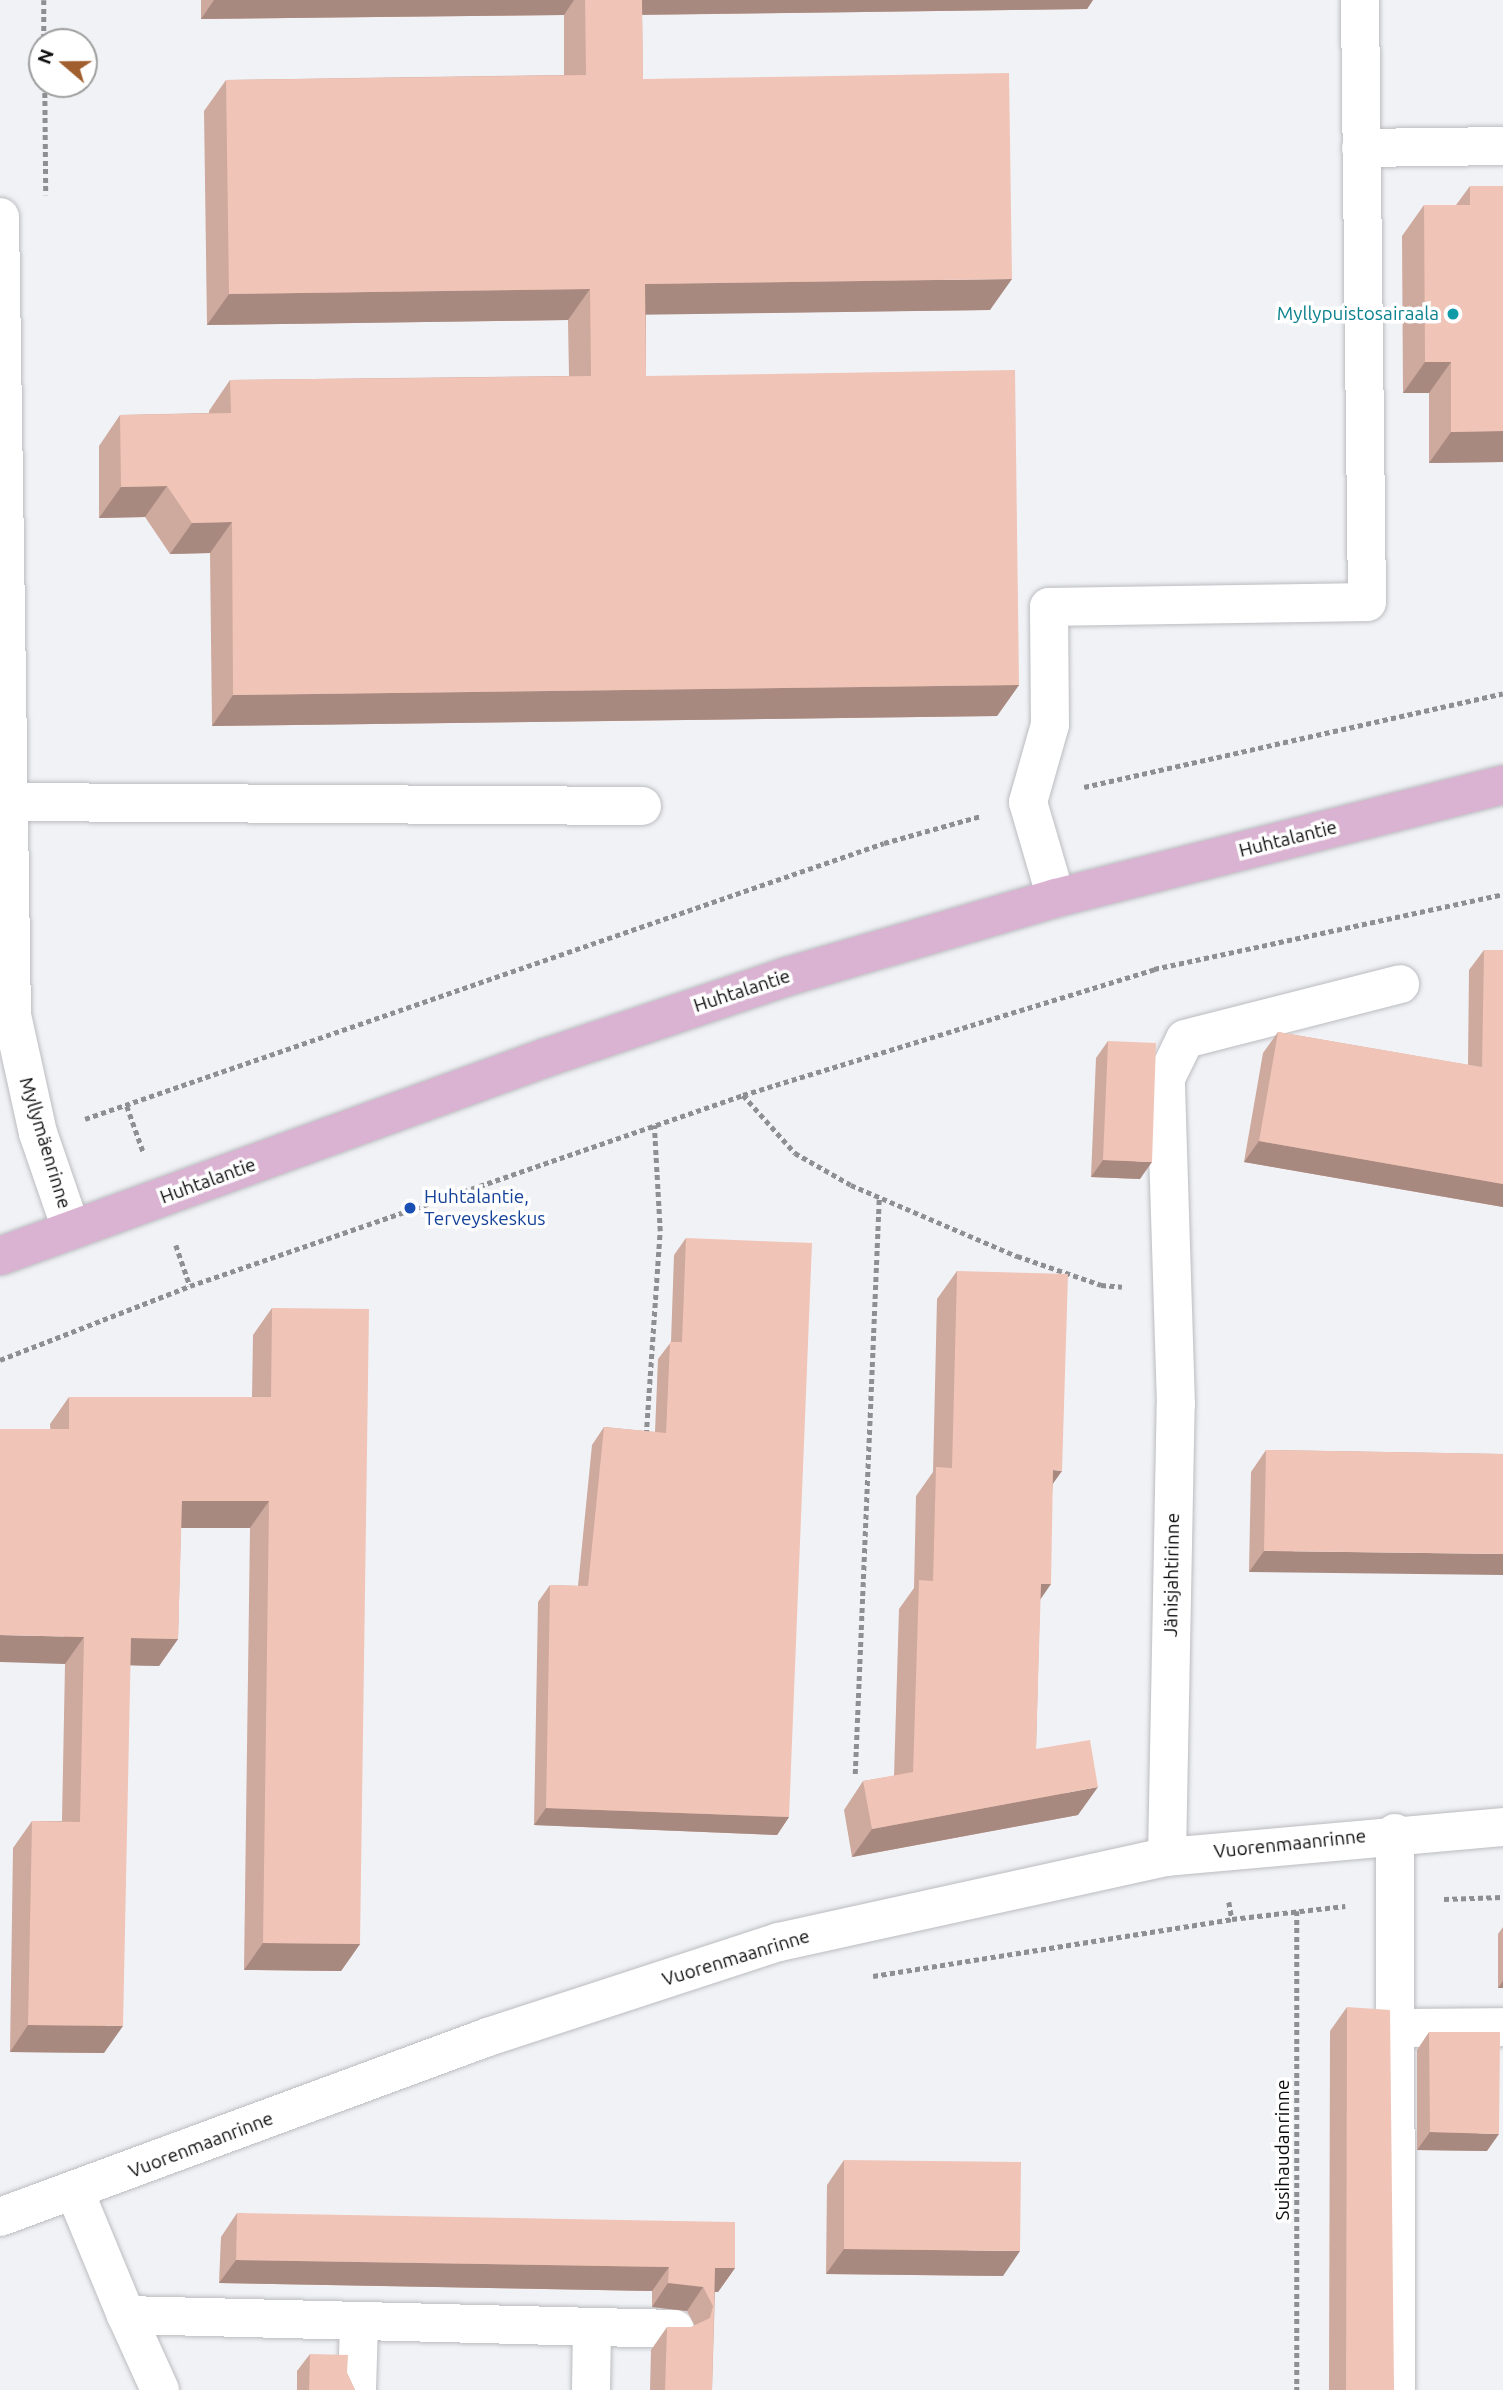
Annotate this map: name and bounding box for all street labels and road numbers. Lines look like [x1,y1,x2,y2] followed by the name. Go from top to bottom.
[1237,816,1339,862] street label: Huhtalantie
[691,965,793,1017] street label: Huhtalantie
[14,1075,76,1211] street label: Myllymäenrinne
[157,1153,259,1209] street label: Huhtalantie
[1160,1513,1184,1637] street label: Jänisjahtirinne
[1213,1825,1367,1863] street label: Vuorenmaanrinne
[659,1925,813,1991] street label: Vuorenmaanrinne
[1272,2080,1294,2220] street label: Susihaudanrinne
[125,2107,277,2183] street label: Vuorenmaanrinne

